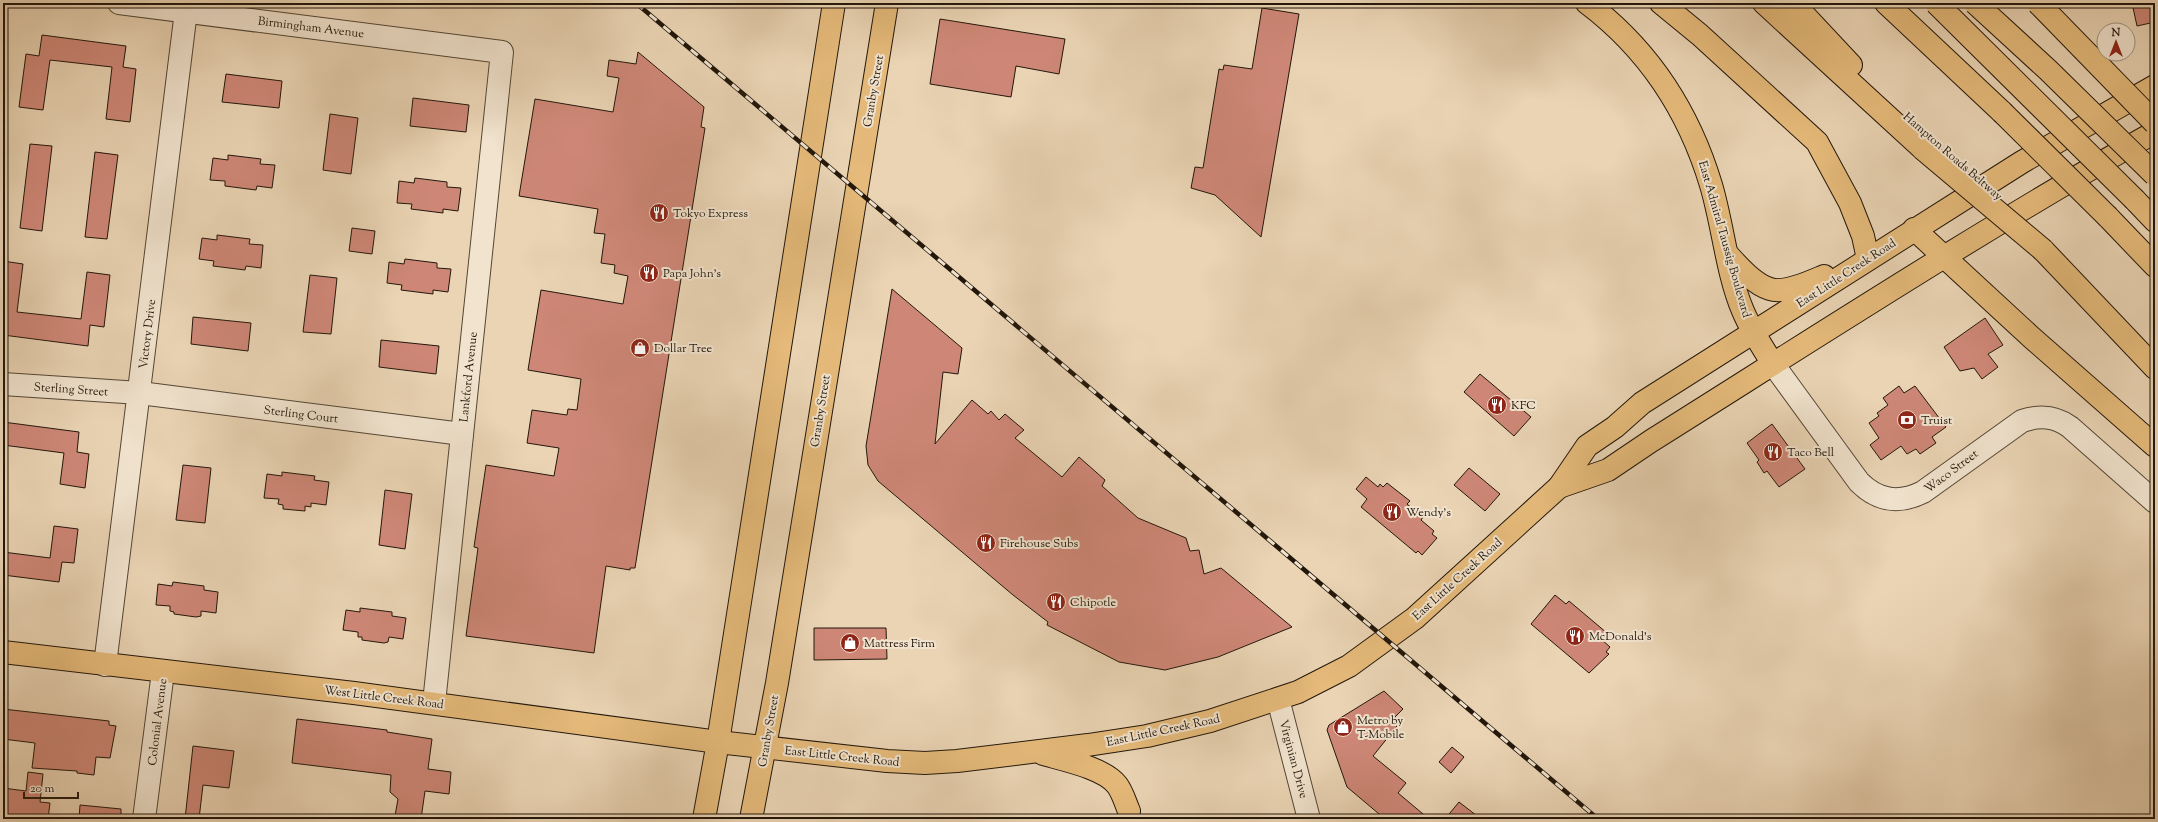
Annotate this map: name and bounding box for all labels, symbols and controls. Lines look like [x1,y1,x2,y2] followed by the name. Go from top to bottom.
[257,13,365,43] street label: Birmingham Avenue
[2096,22,2136,62] north arrow
[2111,25,2121,41] text: N
[859,54,889,128] street label: Granby Street
[1899,108,2006,205] street label: Hampton Roads Beltway
[1693,159,1755,320] street label: East Admiral Taussig Boulevard
[648,202,670,224] restaurant icon: Tokyo Express
[673,205,748,223] place label: Tokyo Express
[1793,235,1900,313] street label: East Little Creek Road
[638,262,660,284] restaurant icon: Papa John's
[663,265,721,283] place label: Papa John's
[135,298,161,370] street label: Victory Drive
[455,331,483,423] street label: Lankford Avenue
[629,337,651,359] shop icon: Dollar Tree
[654,340,713,358] place label: Dollar Tree
[806,374,836,448] street label: Granby Street
[33,378,109,402] street label: Sterling Street
[1486,394,1508,416] restaurant icon: KFC
[1511,397,1536,415] place label: KFC
[263,401,339,428] street label: Sterling Court
[1896,409,1918,431] bank icon: Truist
[1921,412,1952,430] place label: Truist
[1762,441,1784,463] restaurant icon: Taco Bell
[1787,444,1835,462] place label: Taco Bell
[1921,445,1982,498] street label: Waco Street
[1381,501,1403,523] restaurant icon: Wendy's
[1406,504,1451,522] place label: Wendy's
[975,532,997,554] restaurant icon: Firehouse Subs
[1409,534,1507,625] street label: East Little Creek Road
[1000,535,1079,553] place label: Firehouse Subs
[1045,591,1067,613] restaurant icon: Chipotle
[1070,594,1117,612] place label: Chipotle
[1564,625,1586,647] restaurant icon: McDonald's
[1589,628,1652,646] place label: McDonald's
[839,632,861,654] shop icon: Mattress Firm
[864,635,935,653] place label: Mattress Firm
[144,677,172,767] street label: Colonial Avenue
[323,682,445,714] street label: West Little Creek Road
[754,694,784,768] street label: Granby Street
[1105,710,1222,752] street label: East Little Creek Road
[1357,712,1405,744] place label: Metro by T-Mobile
[1332,716,1354,738] shop icon: Metro by T-Mobile
[1274,718,1312,801] street label: Virginian Drive
[784,742,900,772] street label: East Little Creek Road
[24,774,78,800] scale bar
[30,780,55,798] text: 20 m

